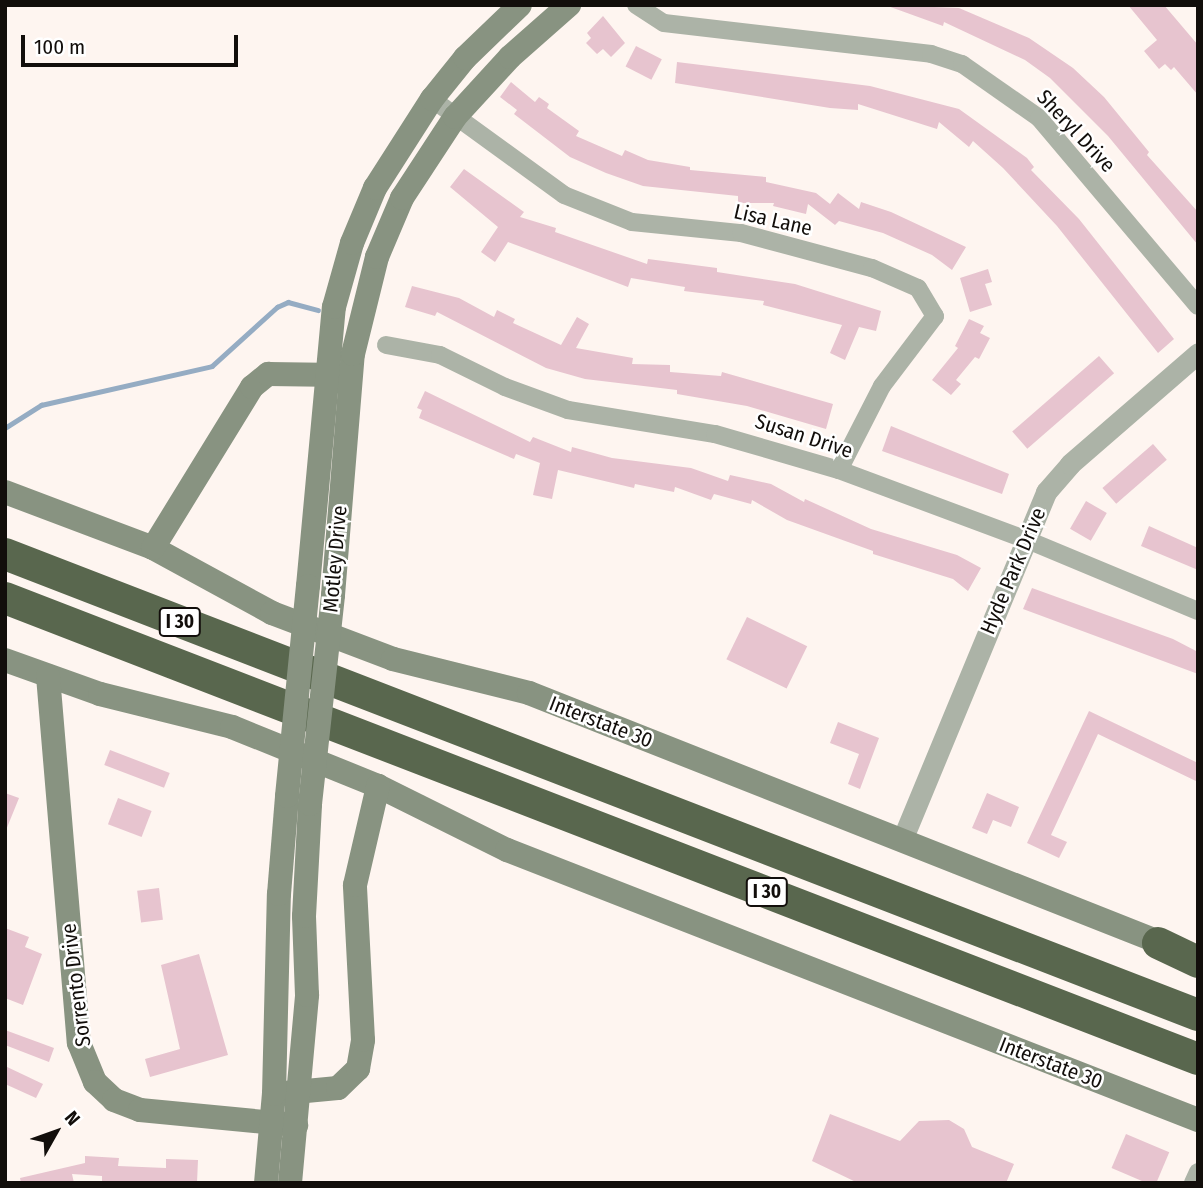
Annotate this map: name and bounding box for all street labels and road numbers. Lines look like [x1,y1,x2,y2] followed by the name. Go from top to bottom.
[1031,85,1121,177] street label: Sheryl Drive
[731,199,815,241] street label: Lisa Lane
[752,408,856,464] street label: Susan Drive
[975,504,1051,638] street label: Hyde Park Drive
[318,505,352,613] street label: Motley Drive
[157,607,203,638] road number: I 30
[546,691,656,753] street label: Interstate 30
[744,876,790,908] road number: I 30
[56,922,96,1048] street label: Sorrento Drive
[996,1032,1106,1094] street label: Interstate 30

